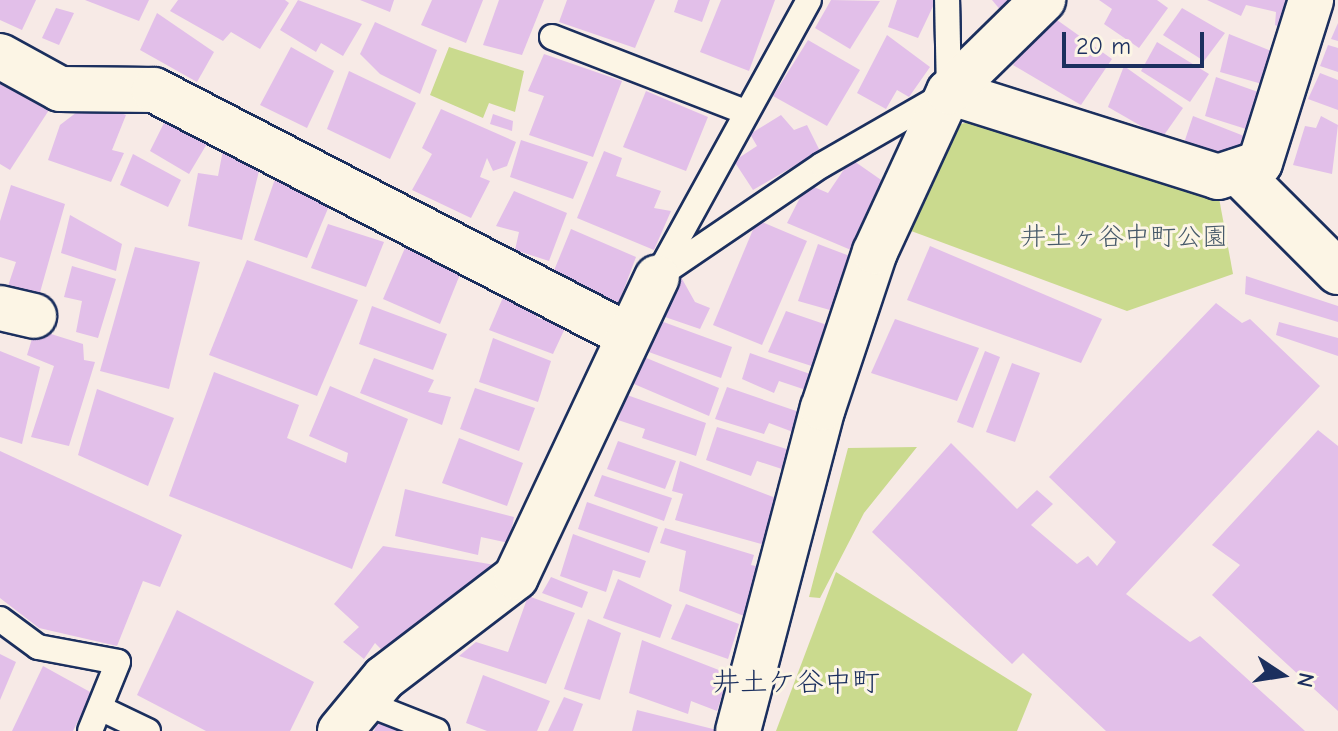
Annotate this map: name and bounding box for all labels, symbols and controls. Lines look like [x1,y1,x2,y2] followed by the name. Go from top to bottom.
[1066,16,1208,66] scale bar
[1076,32,1131,60] text: 20 m
[1020,222,1228,254] park label: 井土ヶ谷中町公園
[1242,635,1322,715] north arrow
[712,665,880,699] district label: 井土ケ谷中町
[1291,670,1320,690] text: N

